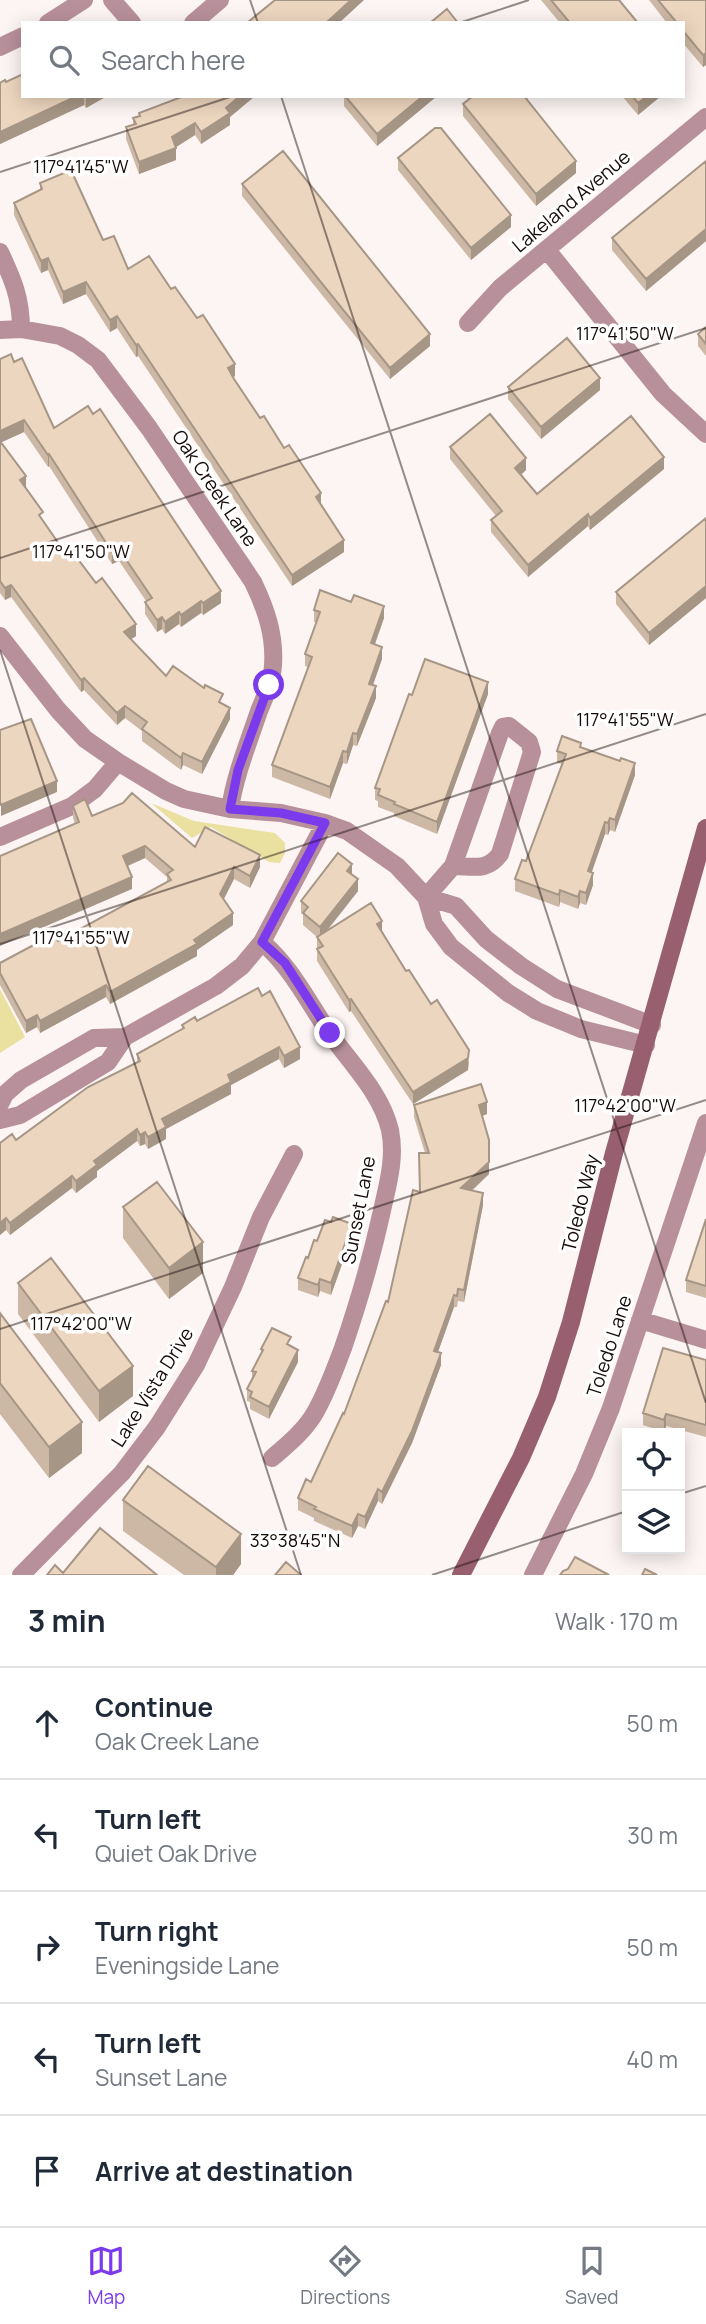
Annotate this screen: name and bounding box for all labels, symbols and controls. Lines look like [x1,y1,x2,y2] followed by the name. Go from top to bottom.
[21,21,685,98] search box
[45,41,83,79] icon: search
[101,42,246,78] text: Search here
[506,144,636,258] street label: Lakeland Avenue
[33,154,129,178] text: 117°41'45"W
[576,321,674,345] text: 117°41'50"W
[166,424,264,552] street label: Oak Creek Lane
[32,539,130,563] text: 117°41'50"W
[253,669,284,700] route start
[576,707,674,731] text: 117°41'55"W
[32,925,130,949] text: 117°41'55"W
[314,1017,345,1048] route end
[574,1093,676,1117] text: 117°42'00"W
[555,1151,605,1255] street label: Toledo Way
[335,1154,381,1266] street label: Sunset Lane
[580,1292,638,1400] street label: Toledo Lane
[30,1311,132,1335] text: 117°42'00"W
[105,1322,199,1452] street label: Lake Vista Drive
[622,1428,685,1554] map controls
[622,1428,685,1491] button: locate
[622,1491,685,1554] button: layers
[250,1528,340,1552] text: 33°38'45"N
[28,1600,106,1641] text: 3 min
[555,1605,678,1637] text: Walk · 170 m
[95,1689,213,1725] text: Continue
[28,1704,66,1742] icon: ahead
[627,1707,678,1739] text: 50 m
[95,1725,259,1757] text: Oak Creek Lane
[95,1801,202,1837] text: Turn left
[28,1816,66,1854] icon: left
[627,1819,678,1851] text: 30 m
[95,1837,257,1869] text: Quiet Oak Drive
[95,1913,219,1949] text: Turn right
[28,1928,66,1966] icon: right
[627,1931,678,1963] text: 50 m
[95,1949,279,1981] text: Eveningside Lane
[95,2025,202,2061] text: Turn left
[28,2040,66,2078] icon: left
[626,2043,678,2075] text: 40 m
[95,2061,227,2093] text: Sunset Lane
[28,2152,66,2190] icon: arrive
[95,2153,353,2189] text: Arrive at destination
[87,2242,125,2310] tab: Map
[300,2242,390,2310] tab: Directions
[565,2242,619,2310] tab: Saved

